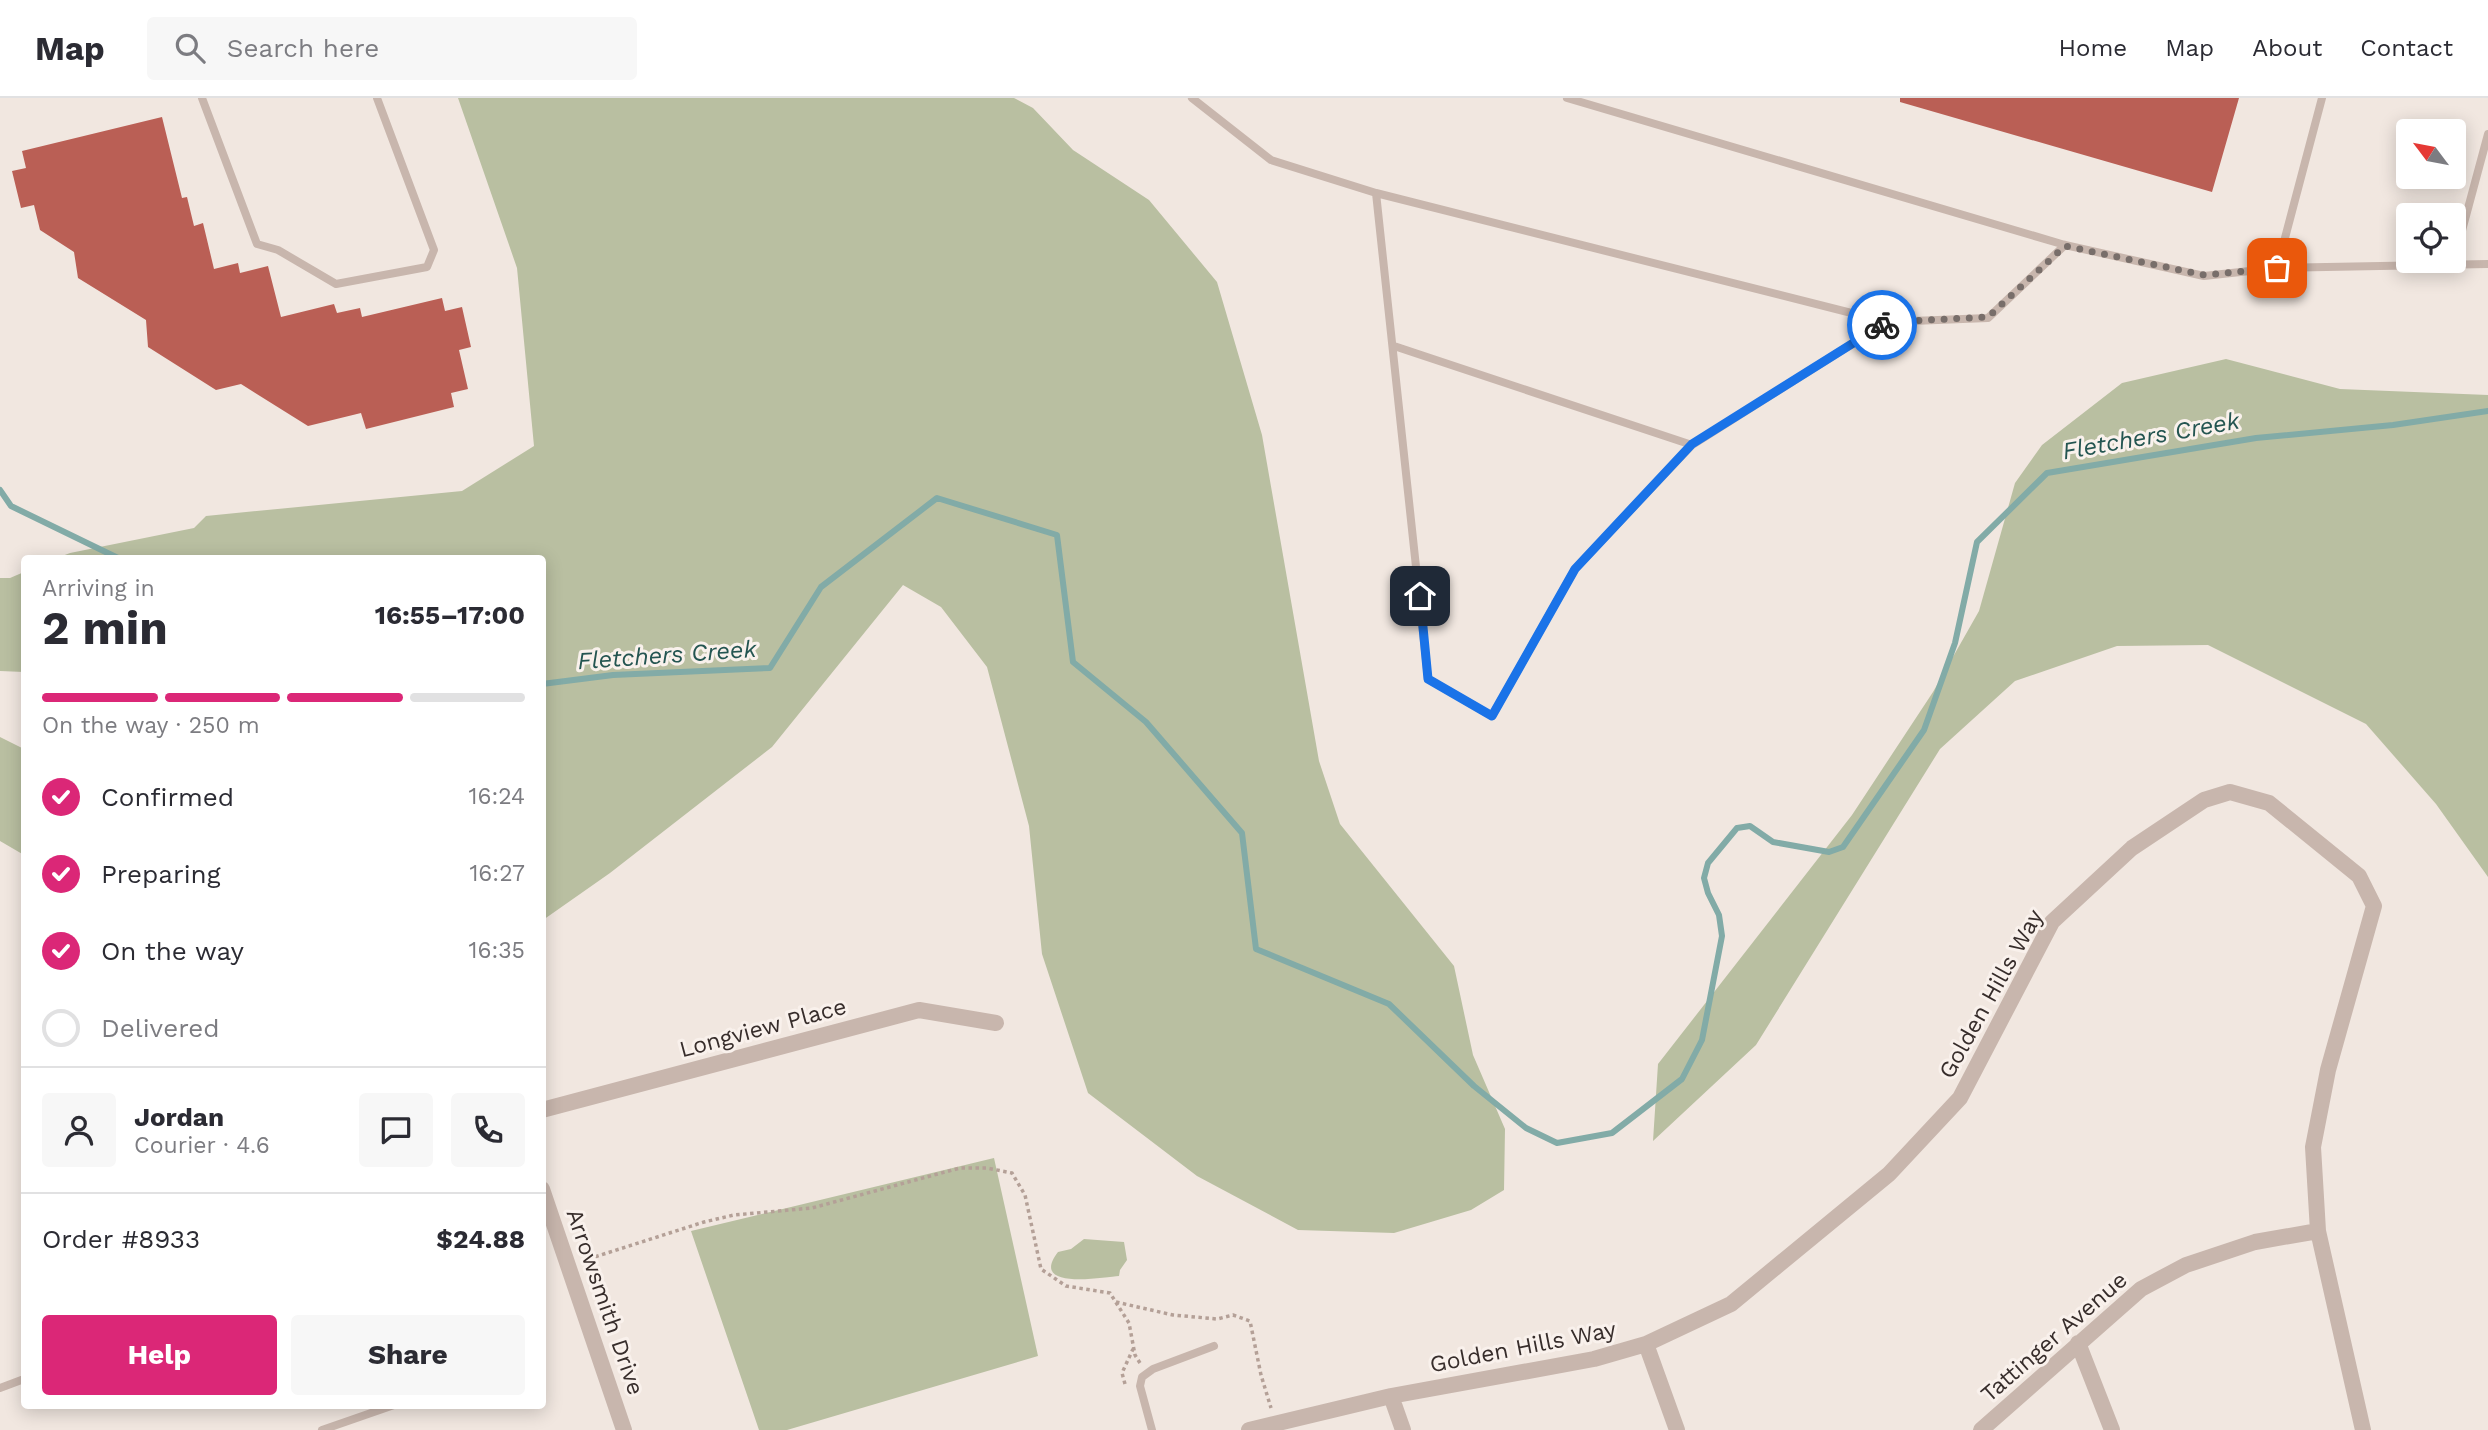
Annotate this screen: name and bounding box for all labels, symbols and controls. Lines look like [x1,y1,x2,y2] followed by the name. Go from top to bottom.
[147,17,637,80] search box
[35,29,105,68] text: Map
[171,29,209,67] icon: search
[227,33,379,63] text: Search here
[2059,34,2127,62] text: Home
[2165,34,2214,62] text: Map
[2252,34,2322,62] text: About
[2360,34,2453,62] text: Contact
[2396,119,2466,189] north arrow
[2396,119,2466,273] map controls
[2396,203,2466,273] button: locate
[2247,238,2307,298] pin
[2258,249,2296,287] icon: bag
[1847,290,1917,360] courier
[1863,306,1901,344] icon: bike
[2060,406,2243,465] water label: Fletchers Creek
[1390,566,1450,626] pin
[42,575,155,602] text: Arriving in
[1401,577,1439,615] icon: home
[375,600,525,630] text: 16:55–17:00
[42,601,168,655] text: 2 min
[577,635,758,675] water label: Fletchers Creek
[42,712,260,739] text: On the way · 250 m
[42,778,80,816] icon: check
[101,782,234,812] text: Confirmed
[468,783,525,810] text: 16:24
[42,855,80,893] icon: check
[101,859,221,889] text: Preparing
[469,860,525,887] text: 16:27
[1933,905,2049,1083] street label: Golden Hills Way
[42,932,80,970] icon: check
[101,936,244,966] text: On the way
[468,937,525,964] text: 16:35
[677,993,849,1063] street label: Longview Place
[101,1013,220,1043] text: Delivered
[42,1093,116,1167] button: person
[359,1093,433,1167] button: chat
[451,1093,525,1167] button: phone
[134,1102,224,1132] text: Jordan
[134,1132,270,1159] text: Courier · 4.6
[560,1205,650,1399] street label: Arrowsmith Drive
[42,1224,200,1254] text: Order #8933
[436,1224,525,1254] text: $24.88
[1975,1266,2133,1408] street label: Tattinger Avenue
[42,1315,277,1395] button: Help
[291,1315,525,1395] button: Share
[1428,1316,1619,1378] street label: Golden Hills Way

